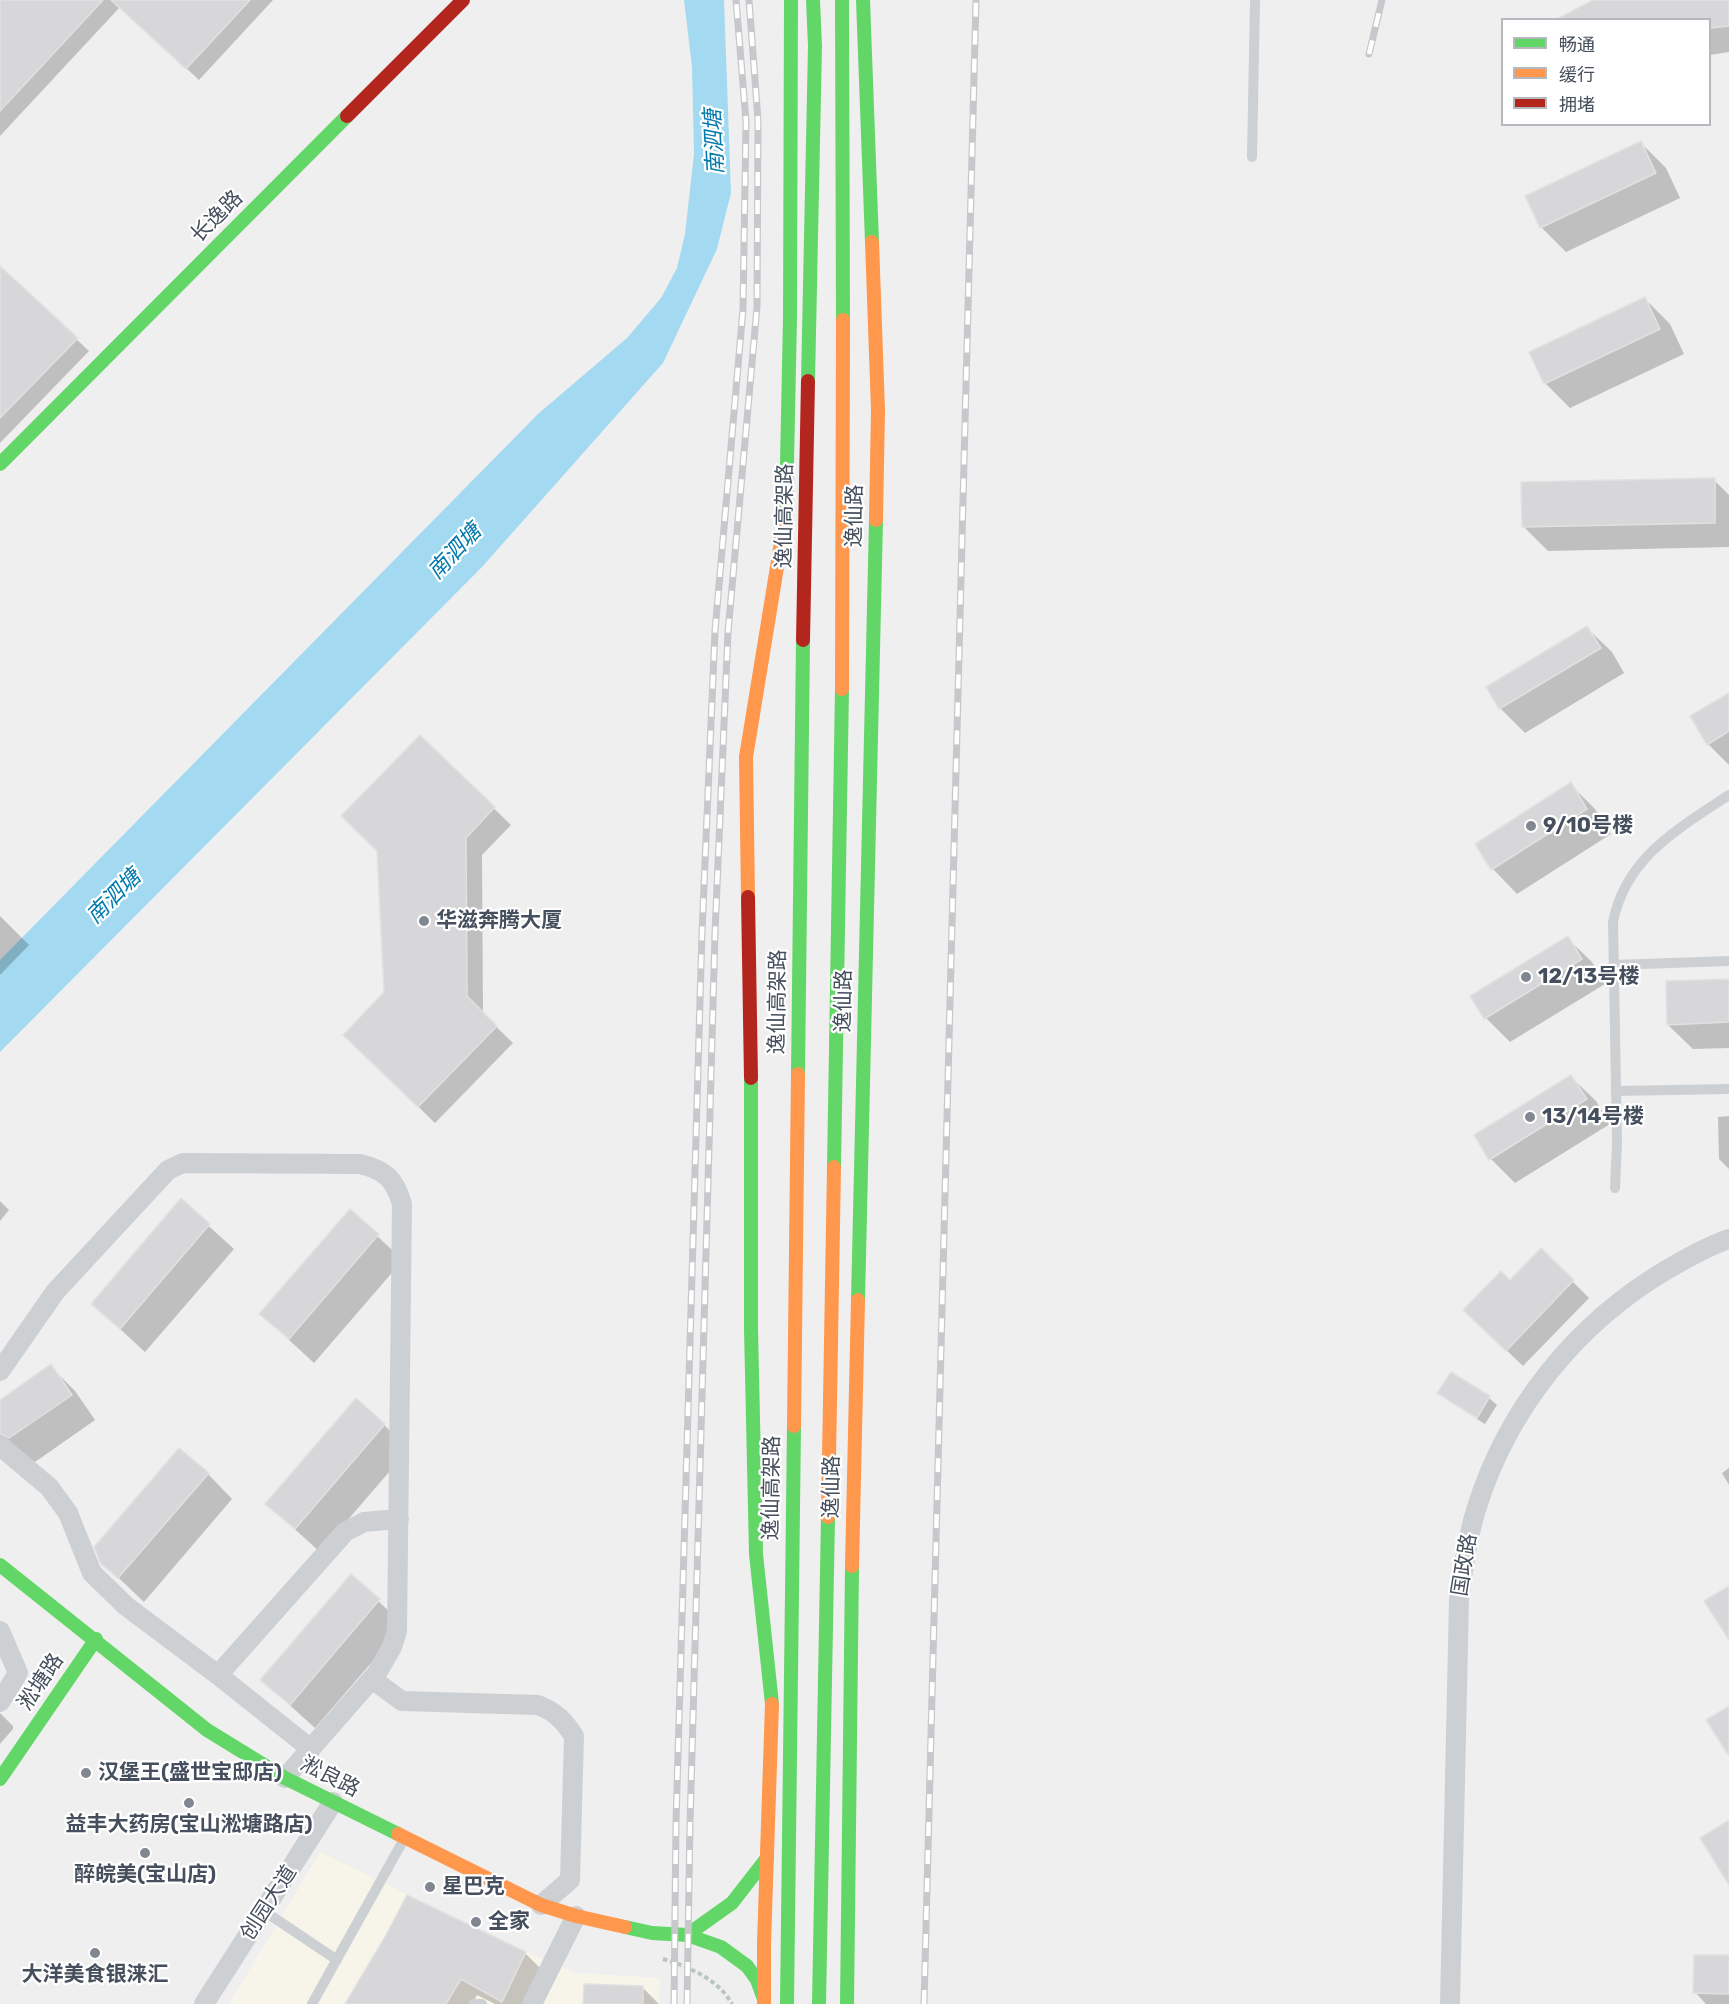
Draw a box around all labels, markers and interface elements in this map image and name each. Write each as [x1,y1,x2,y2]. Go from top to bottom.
legend [1501,18,1711,126]
text: 畅通 [1559,34,1595,56]
text: 缓行 [1559,64,1595,86]
text: 拥堵 [1559,94,1595,116]
water label: 南泗塘 [700,108,730,176]
street label: 长逸路 [186,186,248,248]
street label: 逸仙高架路 [771,463,799,569]
street label: 逸仙路 [842,484,868,548]
water label: 南泗塘 [423,519,487,585]
place label: 9/10号楼 [1543,813,1633,839]
marker: 9/10号楼 [1524,819,1538,833]
water label: 南泗塘 [81,864,147,930]
place label: 华滋奔腾大厦 [436,908,562,934]
marker: 华滋奔腾大厦 [417,914,431,928]
street label: 逸仙高架路 [764,949,792,1055]
place label: 12/13号楼 [1538,964,1639,990]
street label: 逸仙路 [831,969,857,1033]
marker: 12/13号楼 [1519,970,1533,984]
place label: 13/14号楼 [1542,1104,1644,1130]
marker: 13/14号楼 [1523,1110,1537,1124]
street label: 逸仙高架路 [758,1435,786,1541]
street label: 逸仙路 [819,1455,845,1519]
street label: 国政路 [1448,1532,1482,1598]
street label: 淞塘路 [13,1649,69,1715]
street label: 淞良路 [296,1751,364,1803]
place label: 汉堡王(盛世宝邸店) [98,1760,282,1786]
marker: 汉堡王(盛世宝邸店) [79,1766,93,1780]
marker: 益丰大药房(宝山淞塘路店) [182,1796,196,1810]
place label: 益丰大药房(宝山淞塘路店) [65,1812,313,1838]
marker: 醉皖美(宝山店) [138,1846,152,1860]
street label: 创园大道 [236,1861,302,1945]
place label: 醉皖美(宝山店) [74,1862,216,1888]
place label: 星巴克 [442,1874,505,1900]
marker: 星巴克 [423,1880,437,1894]
place label: 全家 [488,1909,530,1935]
marker: 全家 [469,1915,483,1929]
marker: 大洋美食银涞汇 [88,1946,102,1960]
place label: 大洋美食银涞汇 [22,1962,168,1988]

